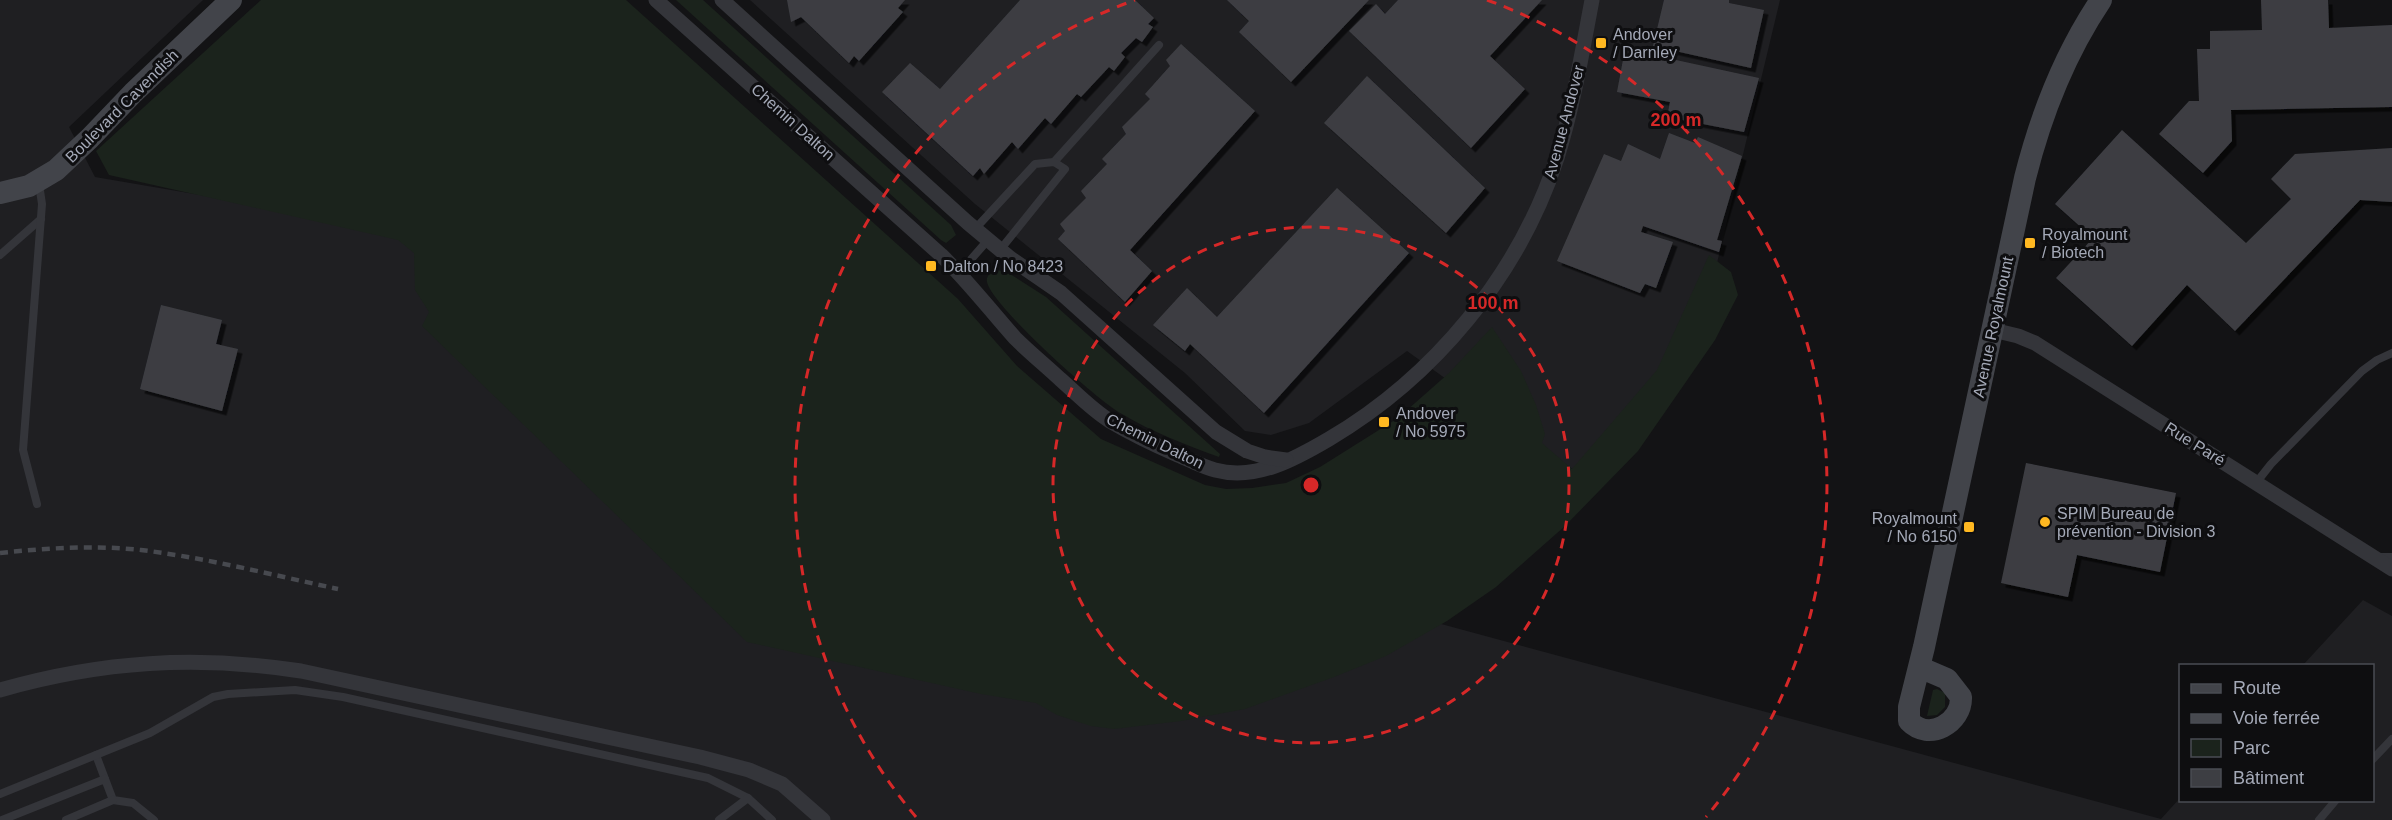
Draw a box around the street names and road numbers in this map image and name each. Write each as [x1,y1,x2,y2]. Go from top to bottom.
street label: Boulevard Cavendish [62,46,182,166]
street label: Avenue Andover [1541,63,1588,181]
street label: Chemin Dalton [748,80,838,164]
street label: Avenue Royalmount [1970,254,2016,399]
street label: Chemin Dalton [1104,410,1206,472]
street label: Rue Paré [2162,419,2228,469]

